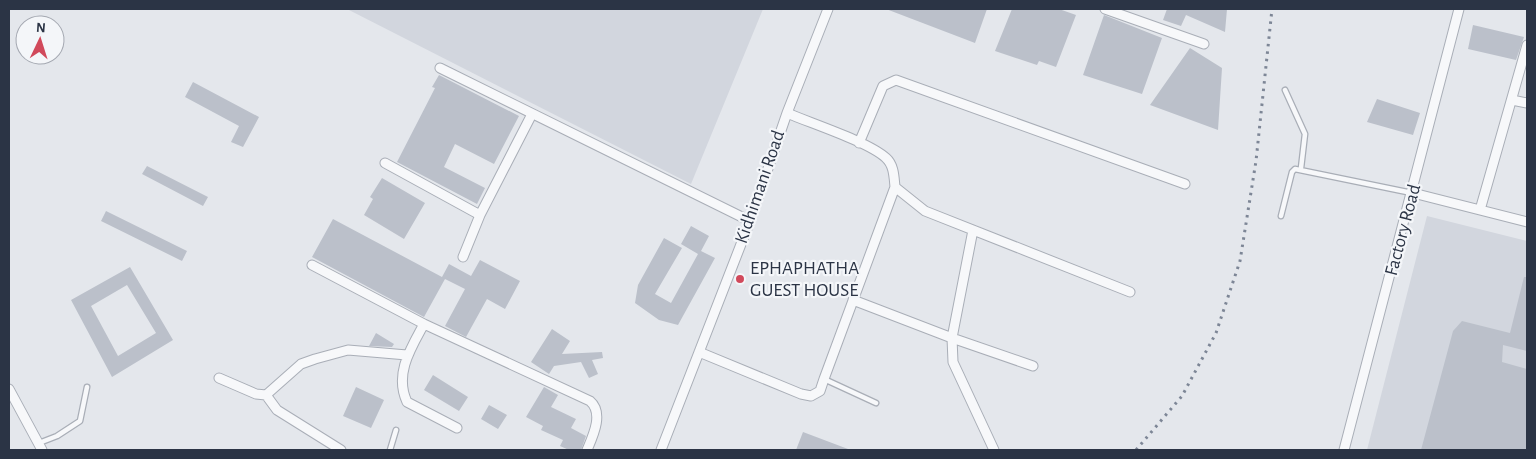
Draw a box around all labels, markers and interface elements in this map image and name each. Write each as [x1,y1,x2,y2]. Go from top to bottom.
north arrow [15,15,65,65]
text: N [35,21,46,35]
street label: Kidhimani Road [732,128,788,246]
street label: Factory Road [1382,182,1424,278]
place label: EPHAPHATHA GUEST HOUSE [750,259,859,300]
marker: EPHAPHATHA GUEST HOUSE [734,273,746,285]

